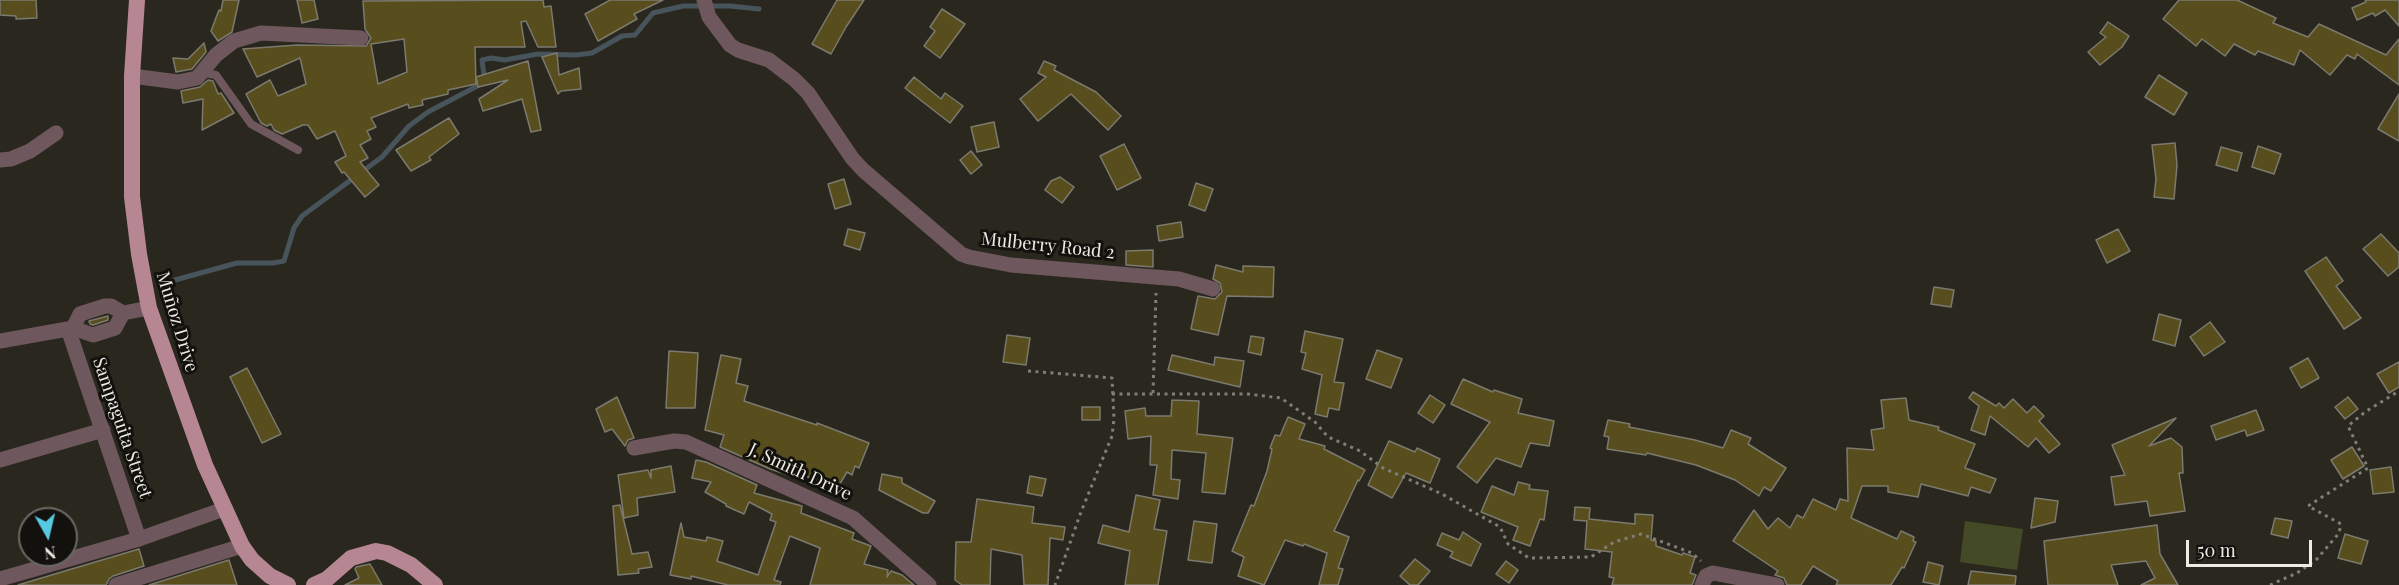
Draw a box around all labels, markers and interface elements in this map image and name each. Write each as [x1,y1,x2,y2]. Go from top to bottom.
street label: Mulberry Road 2 [980,228,1116,264]
street label: Muñoz Drive [152,269,202,375]
street label: Sampaguita Street [88,355,156,501]
street label: J. Smith Drive [745,439,855,505]
north arrow [18,507,78,567]
scale bar [2189,528,2315,566]
text: 50 m [2197,538,2236,562]
text: N [43,542,57,565]

